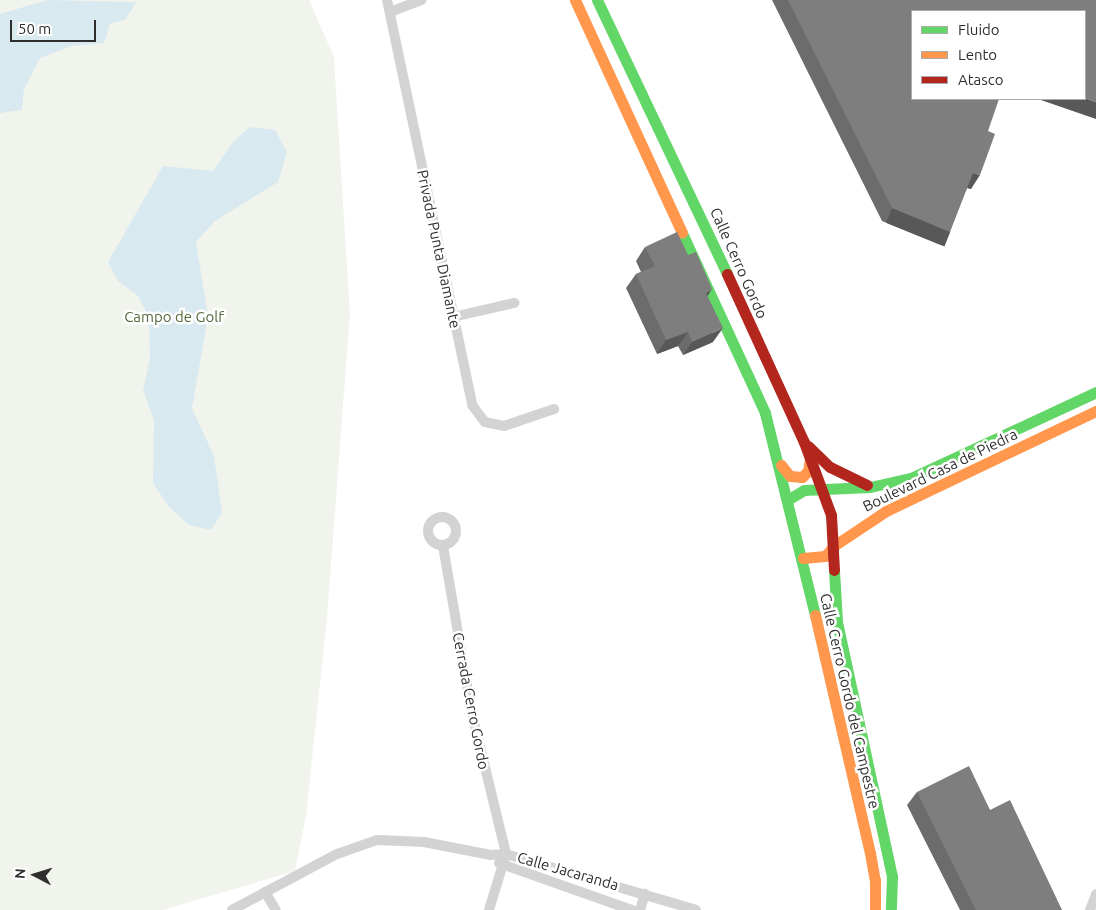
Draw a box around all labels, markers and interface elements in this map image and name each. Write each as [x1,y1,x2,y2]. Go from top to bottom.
scale bar [12,10,99,42]
legend [911,10,1086,100]
text: 50 m [18,20,51,37]
text: Fluido [958,21,1000,38]
text: Lento [958,46,997,63]
text: Atasco [958,71,1004,88]
street label: Privada Punta Diamante [413,168,465,330]
street label: Calle Cerro Gordo [706,205,772,321]
park label: Campo de Golf [124,308,224,326]
street label: Boulevard Casa de Piedra [860,425,1020,515]
street label: Calle Cerro Gordo del Campestre [816,592,884,810]
street label: Cerrada Cerro Gordo [449,631,493,771]
street label: Calle Jacaranda [515,848,621,894]
north arrow [10,850,60,900]
text: N [12,868,28,880]

